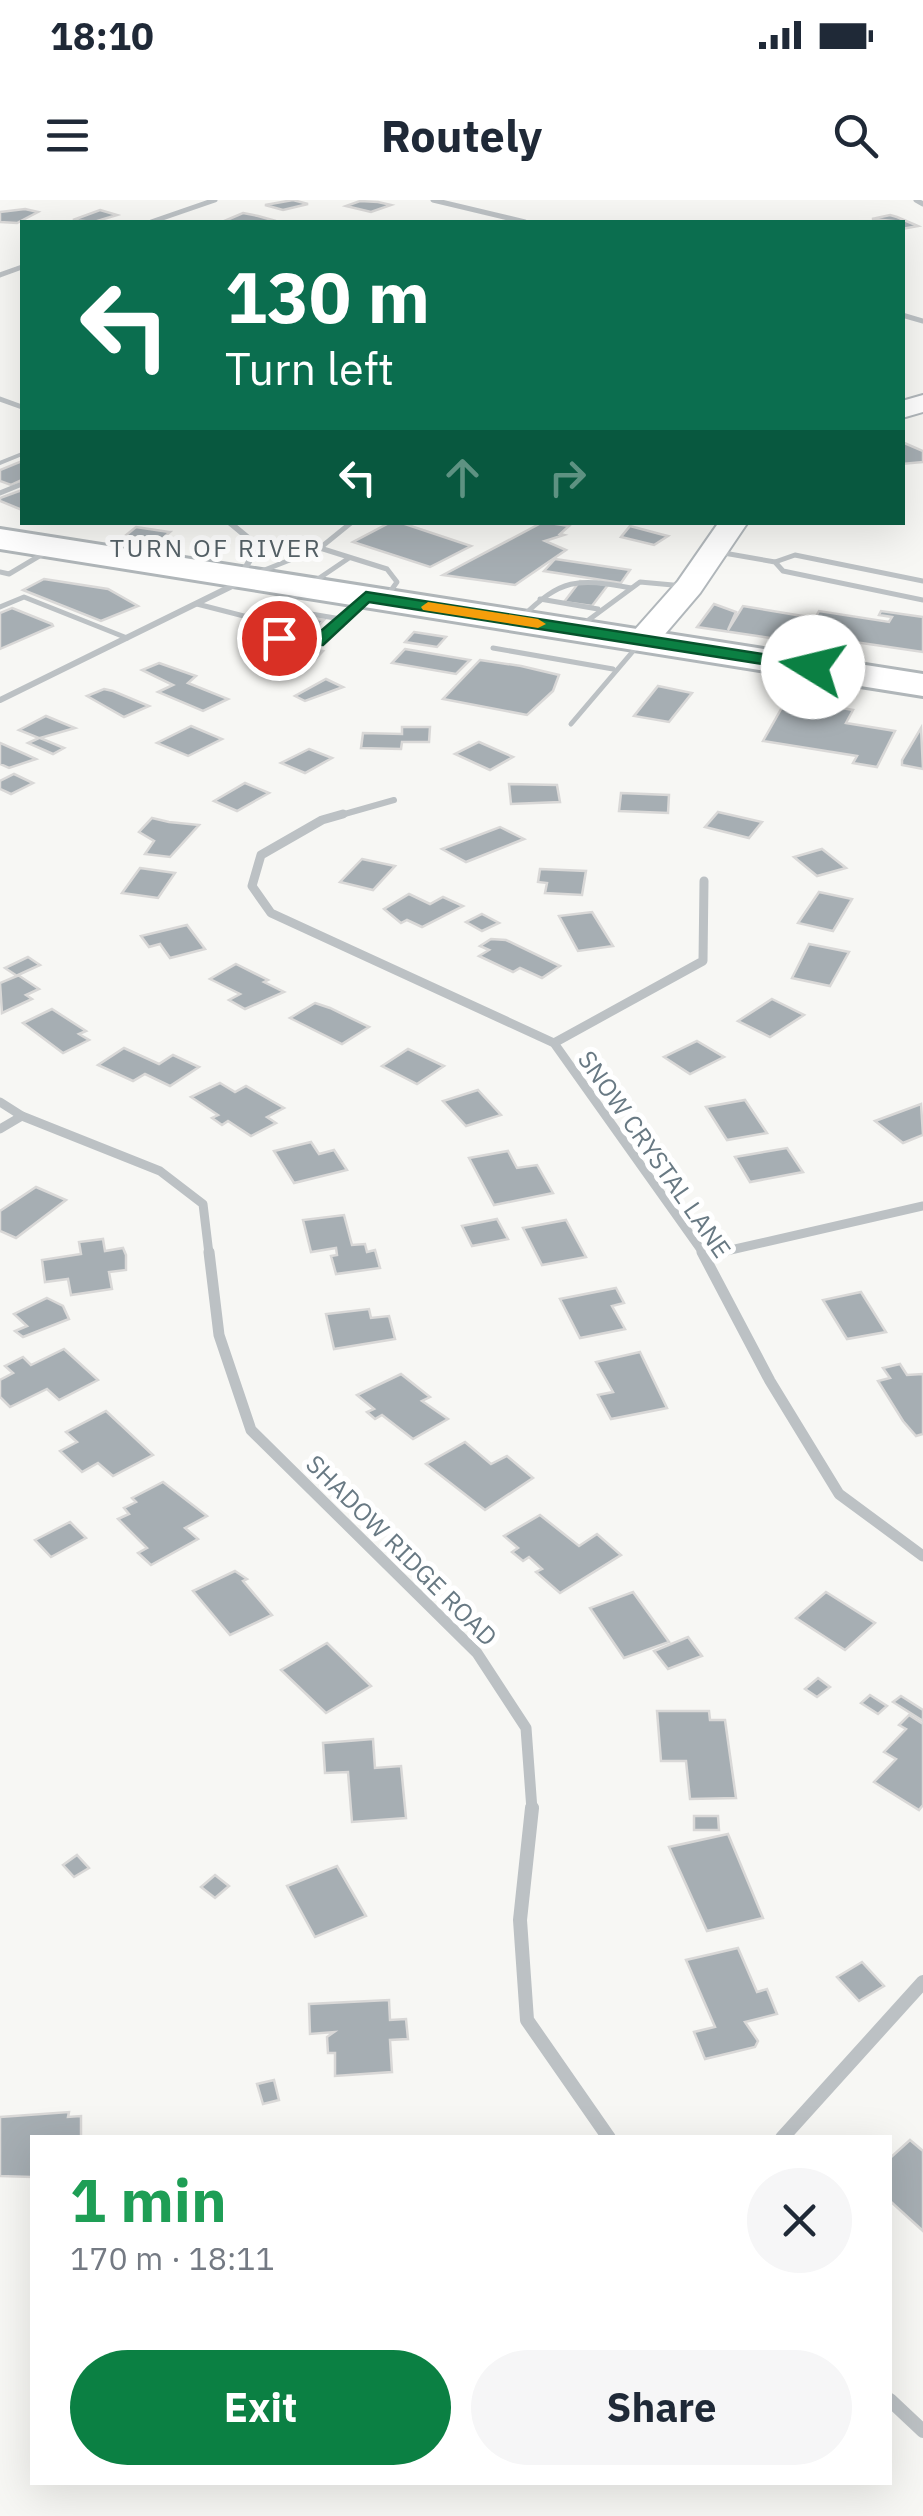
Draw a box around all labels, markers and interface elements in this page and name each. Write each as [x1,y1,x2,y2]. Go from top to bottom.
text: 18:10 [50,11,154,60]
text: Routely [381,106,542,164]
icon: menu [40,108,95,163]
icon: search [828,108,883,163]
text: 130 m [225,251,430,342]
icon: left [60,260,190,390]
text: Turn left [225,339,394,397]
icon: left [330,450,385,505]
icon: ahead [435,450,490,505]
icon: right [540,450,595,505]
district label: TURN OF RIVER [110,531,322,564]
pin [237,596,322,681]
icon: arrive [252,611,307,666]
position arrow [761,615,865,719]
street label: SNOW CRYSTAL LANE [571,1044,739,1264]
street label: SHADOW RIDGE ROAD [299,1447,505,1653]
text: 1 min [70,2160,227,2239]
button: close [747,2168,852,2273]
text: 170 m · 18:11 [70,2237,275,2279]
button: Exit [70,2350,451,2465]
button: Share [471,2350,852,2465]

